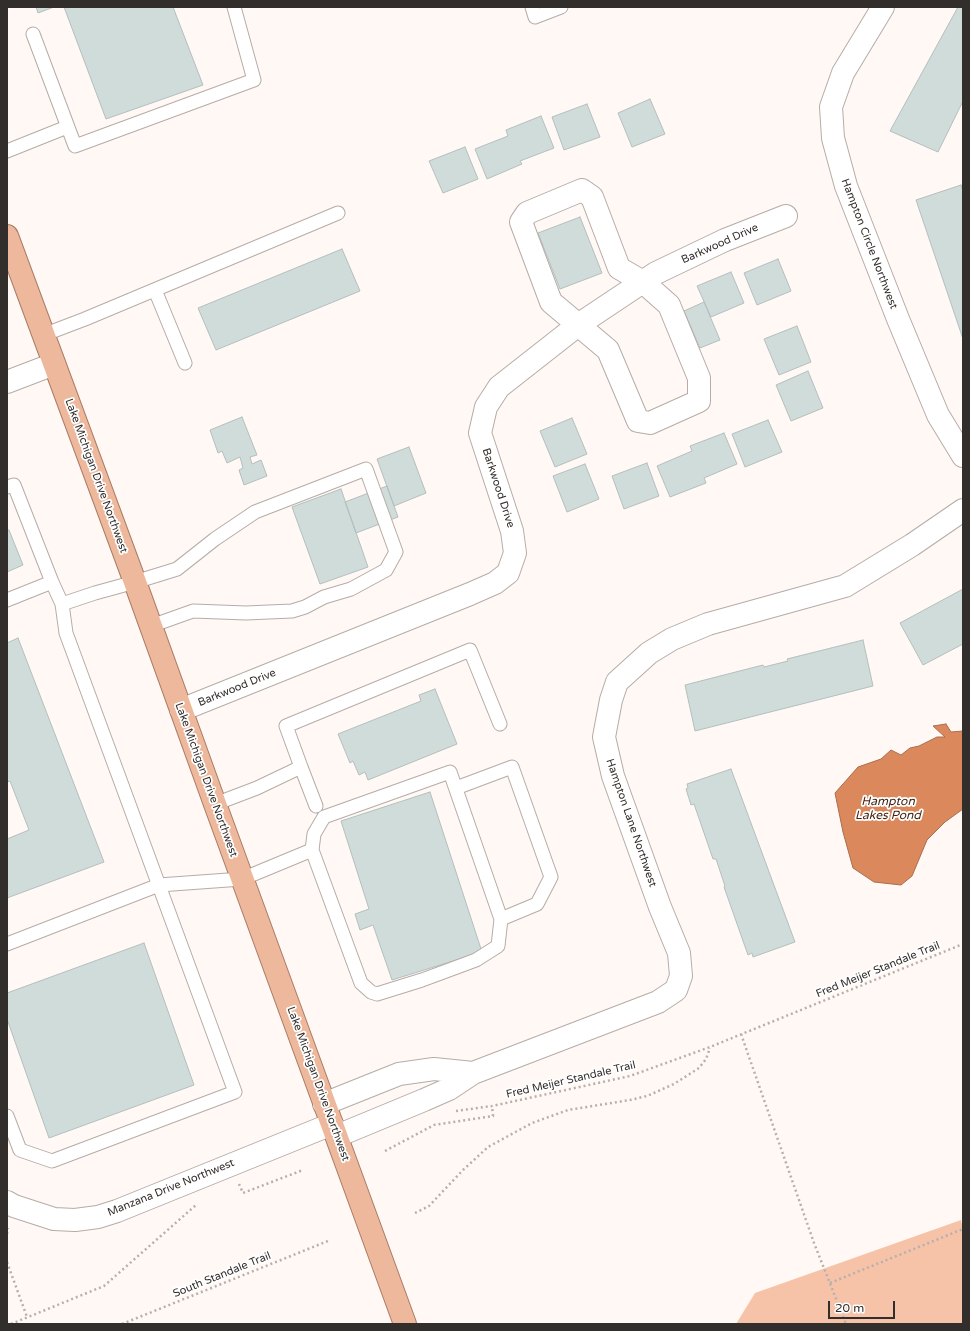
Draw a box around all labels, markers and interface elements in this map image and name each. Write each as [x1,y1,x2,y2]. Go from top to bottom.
street label: Hampton Circle Northwest [838,177,900,311]
street label: Barkwood Drive [679,221,761,267]
street label: Lake Michigan Drive Northwest [62,397,130,555]
street label: Barkwood Drive [479,447,517,529]
street label: Barkwood Drive [196,666,278,710]
street label: Lake Michigan Drive Northwest [172,701,240,859]
street label: Hampton Lane Northwest [603,757,659,889]
water label: Hampton Lakes Pond [855,795,921,823]
street label: Fred Meijer Standale Trail [814,939,942,1001]
street label: Lake Michigan Drive Northwest [284,1005,352,1163]
street label: Fred Meijer Standale Trail [505,1059,637,1101]
street label: Manzana Drive Northwest [106,1156,236,1220]
street label: South Standale Trail [171,1249,273,1301]
scale bar [830,1293,897,1319]
text: 20 m [835,1301,864,1315]

